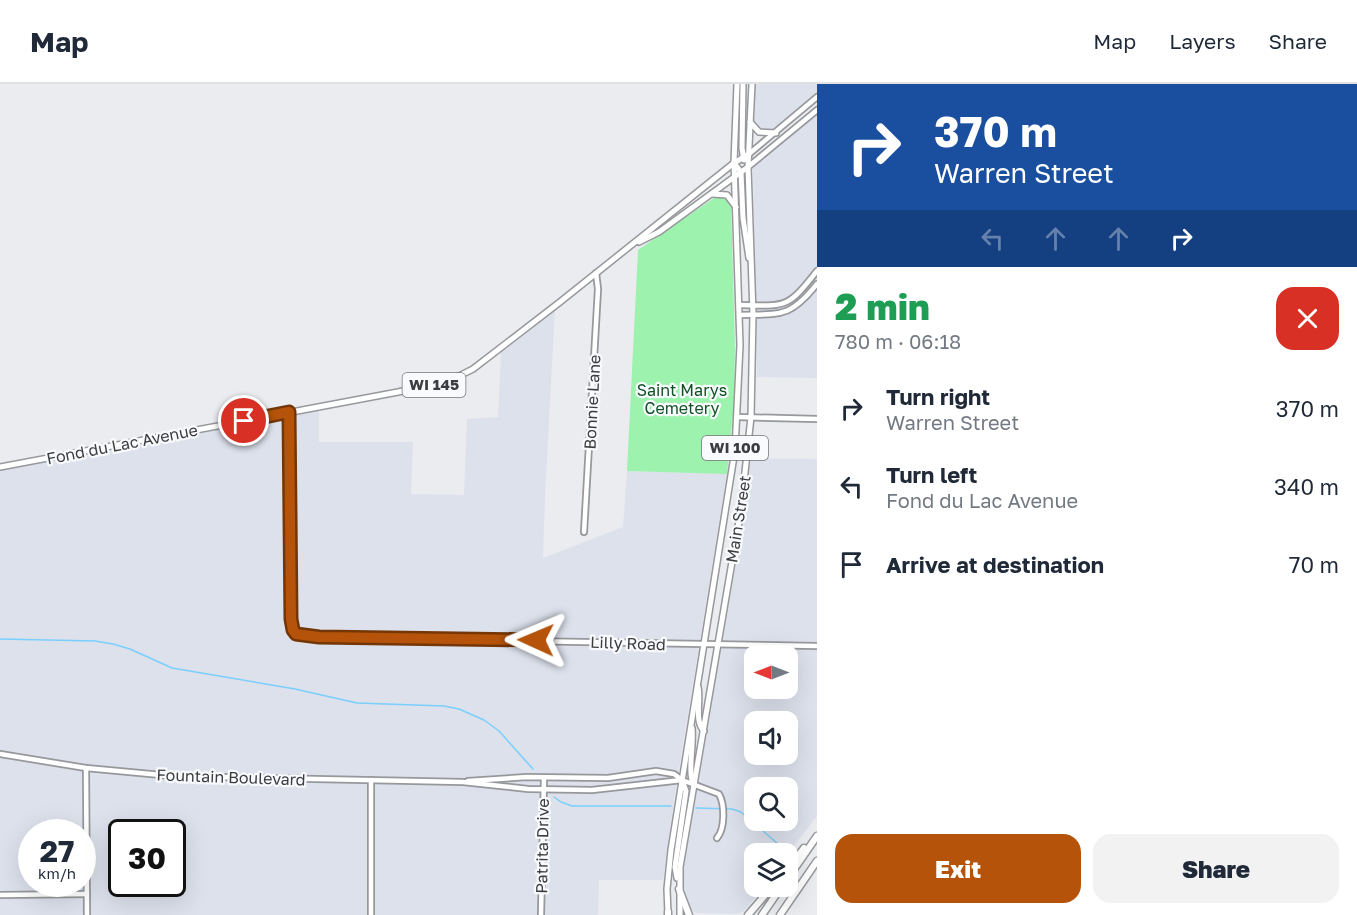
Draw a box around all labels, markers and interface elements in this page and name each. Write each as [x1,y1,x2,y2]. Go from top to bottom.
text: Map [30,25,88,58]
text: Map [1093,28,1136,54]
text: Layers [1169,28,1236,54]
text: Share [1269,28,1327,54]
text: 370 m [934,106,1057,156]
icon: right [835,108,913,186]
text: Warren Street [934,157,1114,189]
icon: left [976,222,1009,255]
icon: ahead [1039,222,1072,255]
icon: ahead [1102,222,1135,255]
icon: right [1165,222,1198,255]
text: 2 min [835,285,930,328]
button: close [1276,287,1339,350]
text: 780 m · 06:18 [835,329,961,353]
street label: Bonnie Lane [580,354,604,450]
road number: WI 145 [402,373,466,397]
park label: Saint Marys Cemetery [637,380,727,418]
text: Turn right [886,383,990,410]
icon: right [835,392,868,425]
pin [218,395,269,446]
text: 370 m [1276,395,1339,422]
icon: arrive [227,404,260,437]
text: Warren Street [886,410,1019,434]
street label: Fond du Lac Avenue [45,420,199,468]
road number: WI 100 [702,436,768,460]
text: Turn left [886,461,977,488]
icon: left [835,470,868,503]
text: 340 m [1274,473,1339,500]
street label: Main Street [721,474,755,564]
text: Fond du Lac Avenue [886,488,1078,512]
icon: arrive [835,548,868,581]
text: Arrive at destination [886,551,1104,578]
text: 70 m [1289,551,1339,578]
position arrow [504,608,568,672]
street label: Lilly Road [590,632,666,654]
north arrow [744,645,798,699]
map controls [744,645,798,897]
button: sound [744,711,798,765]
street label: Fountain Boulevard [156,764,306,790]
button: search [744,777,798,831]
street label: Patrita Drive [531,798,553,894]
speed limit sign: 30 [108,819,186,897]
text: 27 [40,833,74,869]
button: Exit [835,834,1081,903]
button: Share [1093,834,1339,903]
button: layers [744,843,798,897]
text: km/h [38,864,76,882]

